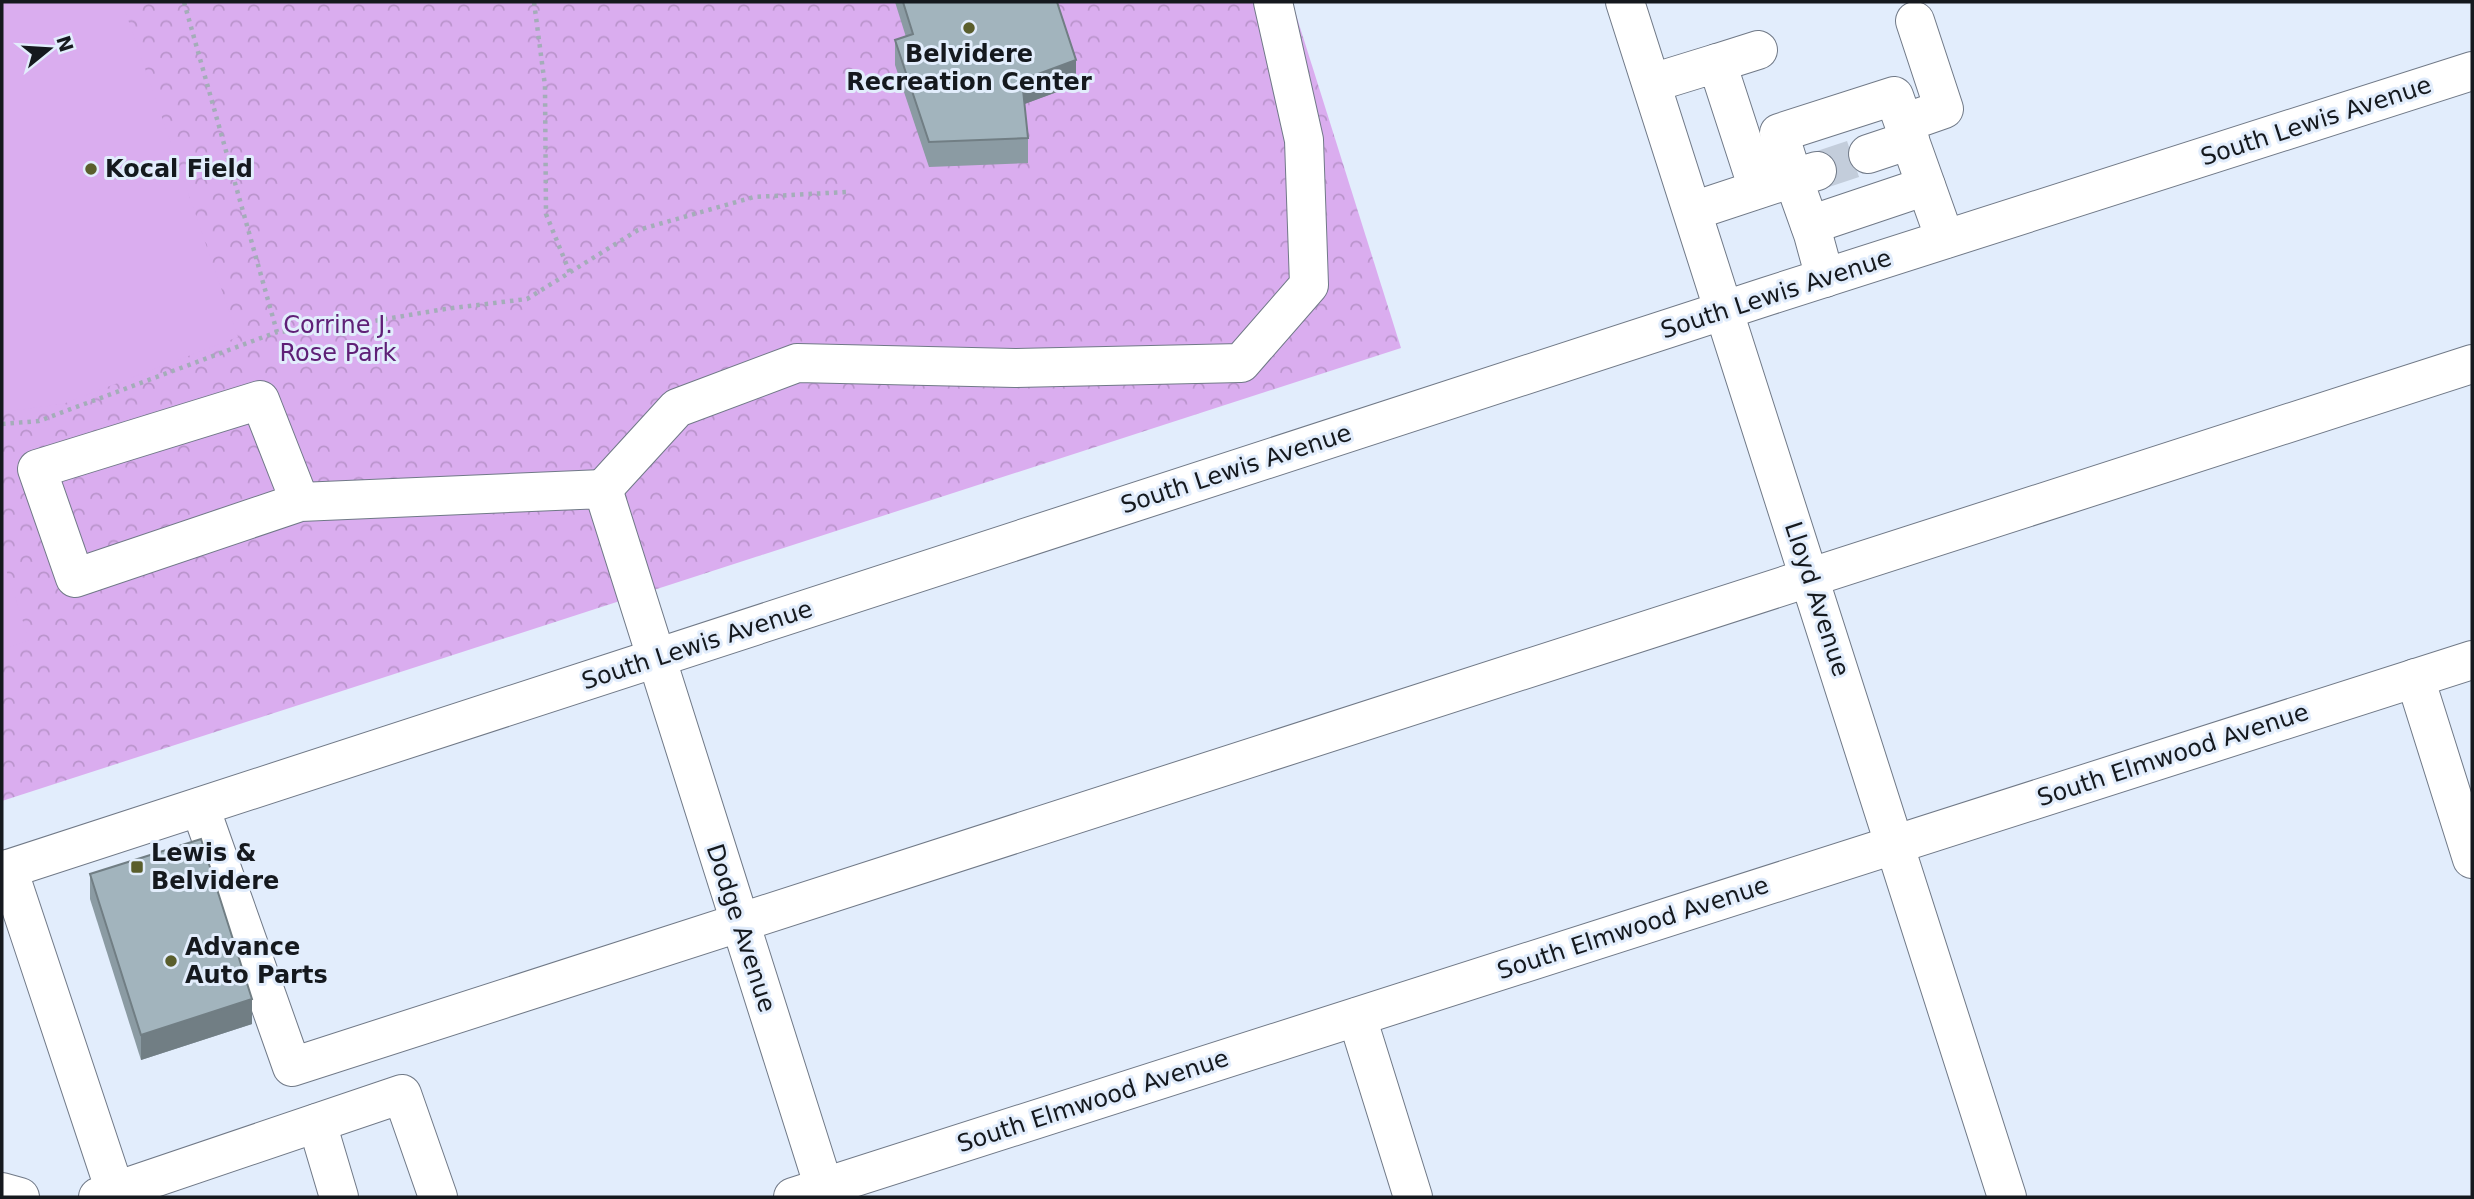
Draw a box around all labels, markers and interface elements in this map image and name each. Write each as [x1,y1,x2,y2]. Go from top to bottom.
north arrow [14,14,84,84]
marker: Belvidere Recreation Center [961,20,977,36]
text: N [52,33,78,55]
place label: Belvidere Recreation Center [846,40,1092,96]
street label: South Lewis Avenue [2197,70,2435,172]
place label: Kocal Field [105,155,253,183]
marker: Kocal Field [83,161,99,177]
street label: South Lewis Avenue [1657,243,1895,345]
park label: Corrine J. Rose Park [279,311,397,367]
street label: South Lewis Avenue [1117,418,1355,520]
street label: Lloyd Avenue [1779,518,1855,680]
street label: South Lewis Avenue [578,594,816,696]
street label: South Elmwood Avenue [2034,698,2312,812]
place label: Lewis & Belvidere [151,839,279,895]
street label: Dodge Avenue [701,840,781,1016]
marker: Lewis & Belvidere [129,859,145,875]
street label: South Elmwood Avenue [1494,871,1772,985]
place label: Advance Auto Parts [185,933,328,989]
marker: Advance Auto Parts [163,953,179,969]
street label: South Elmwood Avenue [954,1044,1232,1158]

